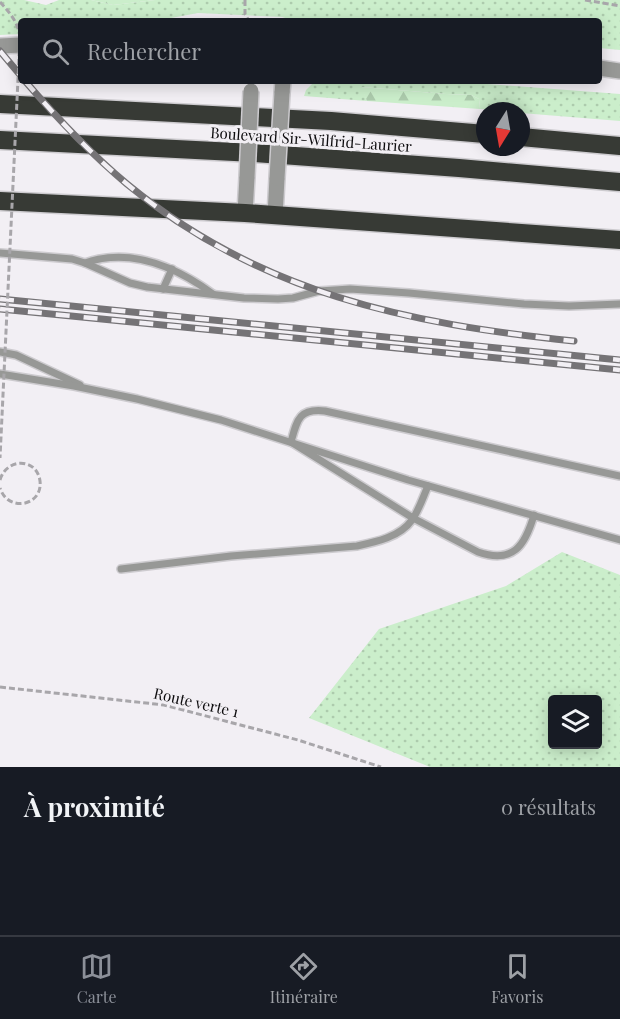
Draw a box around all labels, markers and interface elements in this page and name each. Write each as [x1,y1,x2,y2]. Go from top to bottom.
search box [18,18,602,84]
icon: search [39,35,72,68]
text: Rechercher [87,36,201,66]
north arrow [476,102,530,156]
street label: Boulevard Sir-Wilfrid-Laurier [210,122,413,156]
street label: Route verte 1 [152,683,241,722]
map controls [548,695,602,749]
button: layers [548,695,602,749]
text: À proximité [24,789,165,824]
text: 0 résultats [501,793,596,820]
tab: Carte [77,950,117,1007]
tab: Itinéraire [270,950,338,1007]
tab: Favoris [491,950,543,1007]

